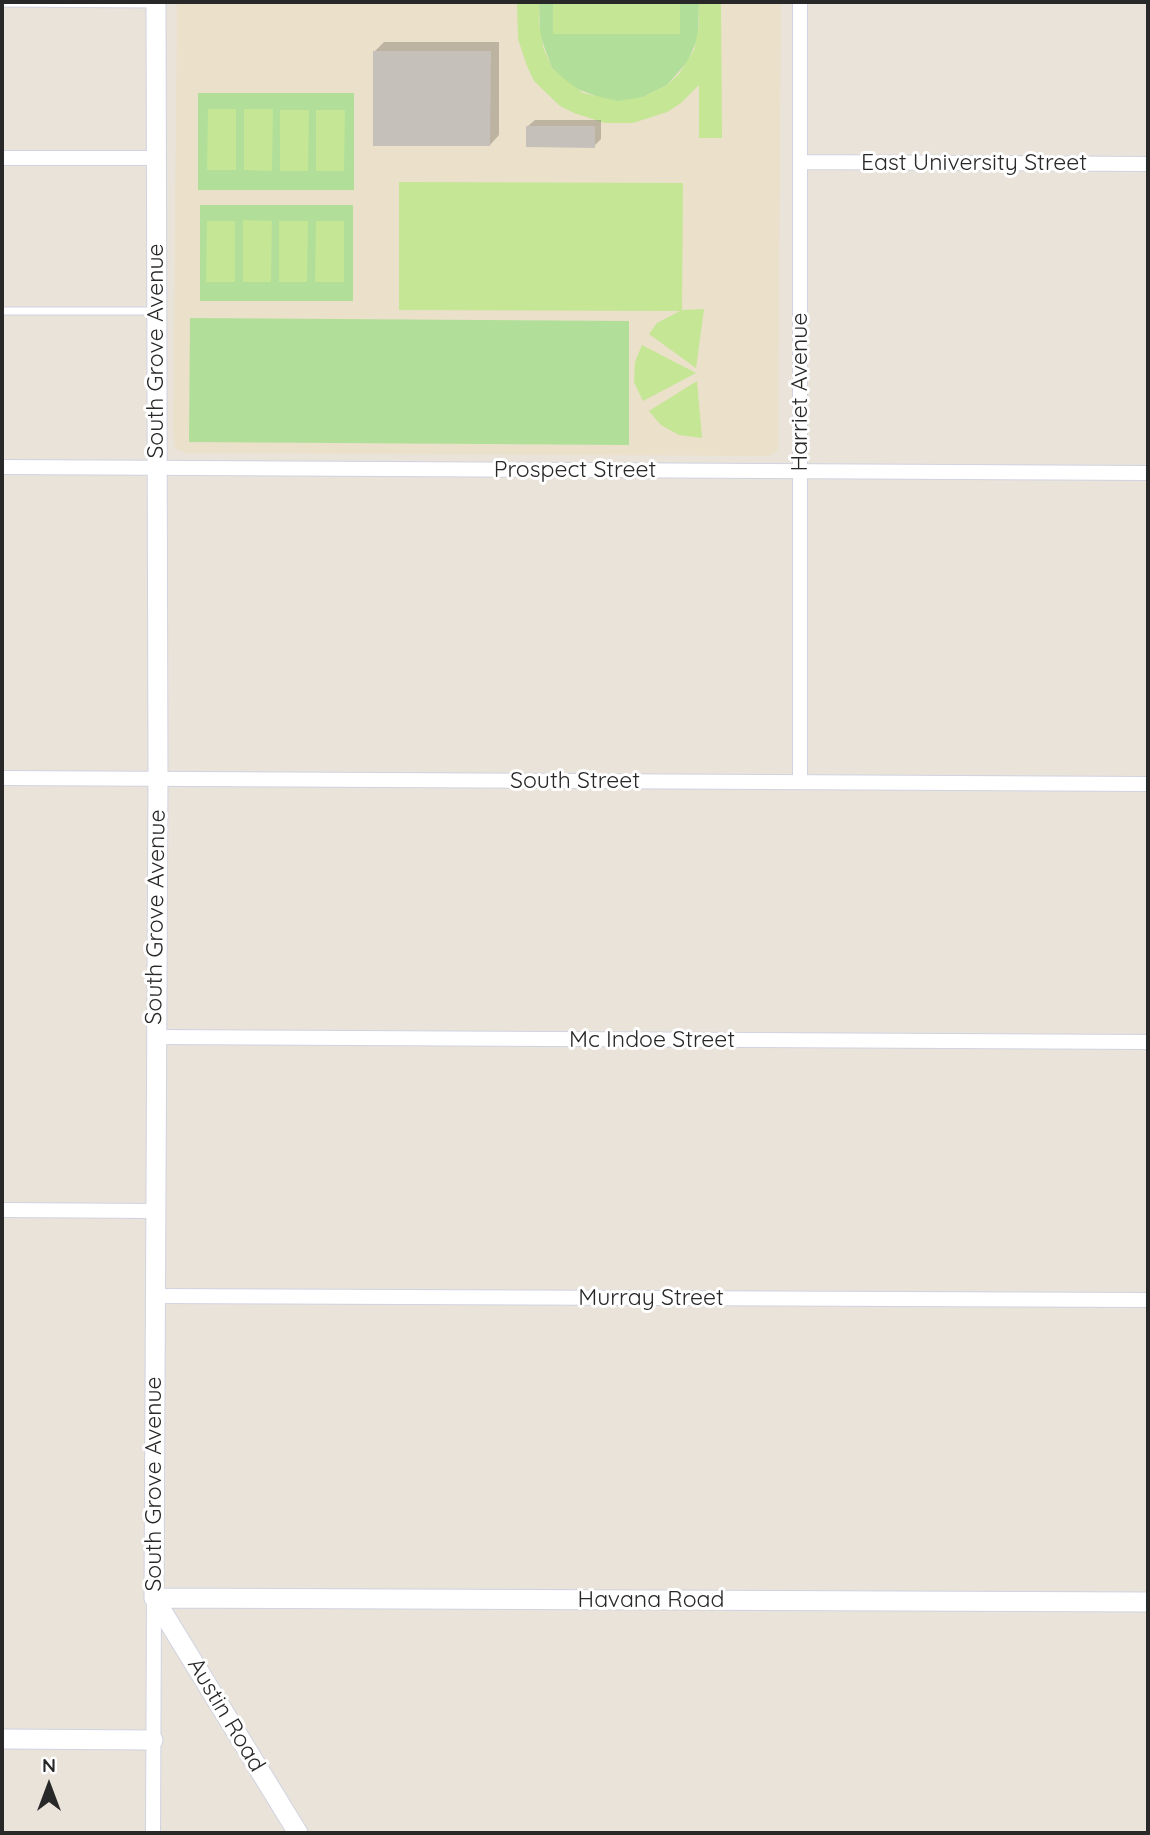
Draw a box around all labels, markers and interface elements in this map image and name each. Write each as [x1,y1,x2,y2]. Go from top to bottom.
street label: East University Street [861,149,1087,177]
street label: South Grove Avenue [142,243,170,459]
street label: Harriet Avenue [786,313,814,471]
street label: Prospect Street [494,456,656,484]
street label: South Street [510,767,640,795]
street label: South Grove Avenue [140,809,172,1025]
street label: Mc Indoe Street [569,1026,735,1054]
street label: Murray Street [578,1284,724,1312]
street label: South Grove Avenue [140,1376,168,1592]
street label: Havana Road [578,1586,724,1614]
street label: Austin Road [181,1653,271,1777]
north arrow [14,1751,84,1821]
text: N [42,1753,56,1777]

